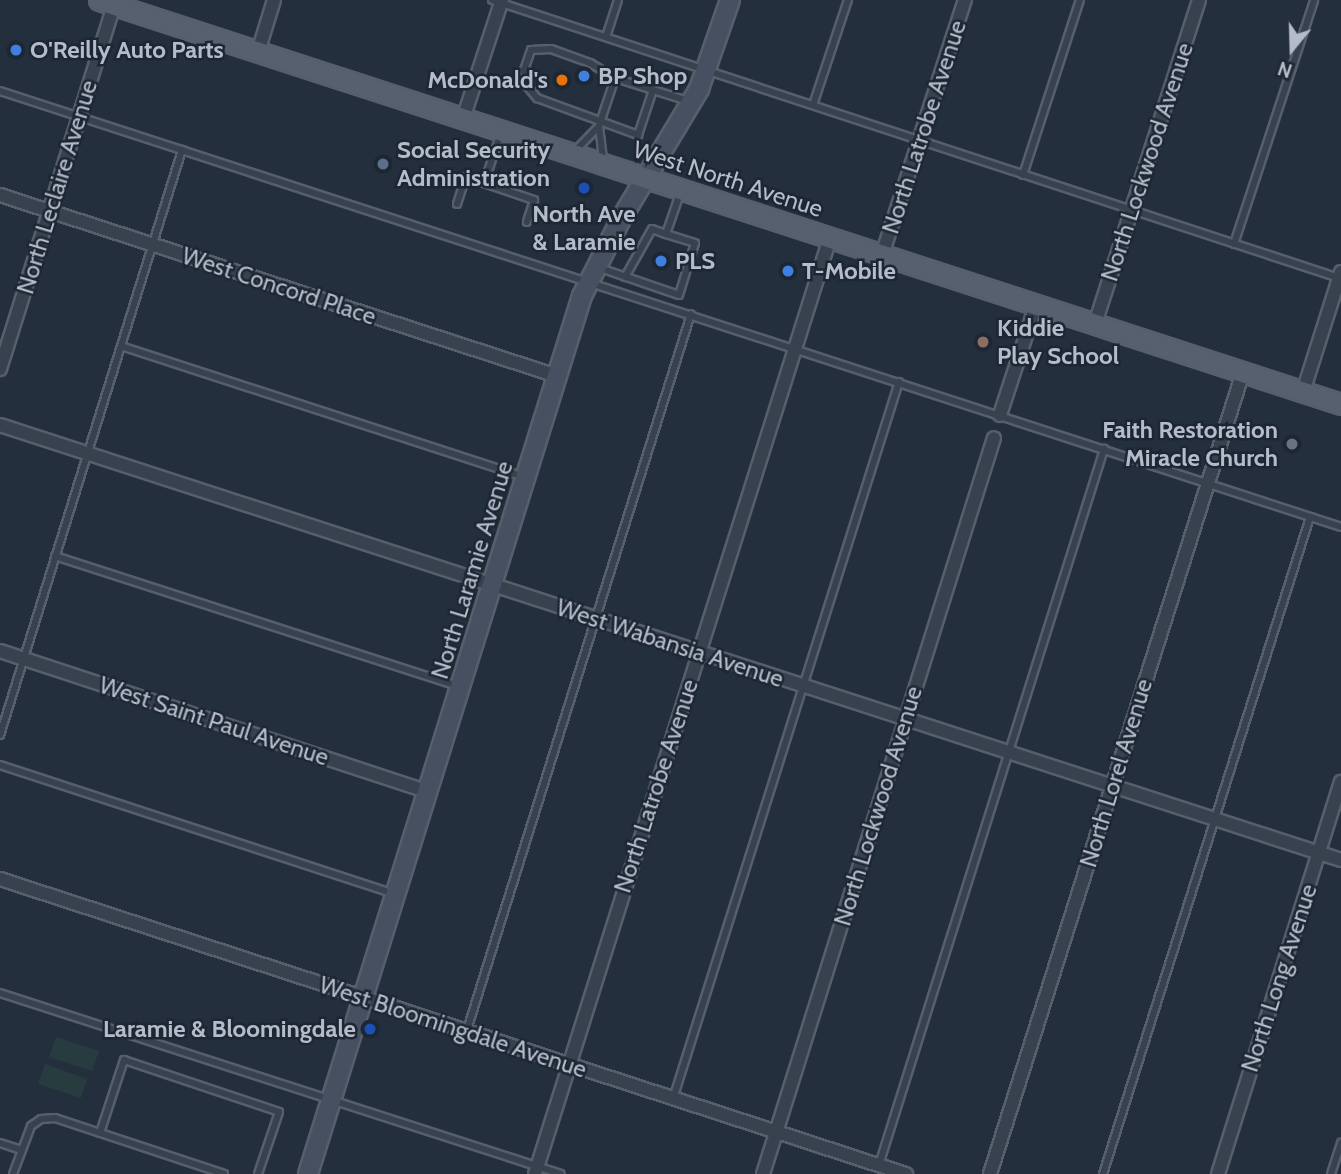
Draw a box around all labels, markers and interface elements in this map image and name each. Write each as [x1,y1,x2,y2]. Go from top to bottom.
north arrow [1257,14,1327,84]
street label: North Latrobe Avenue [876,17,972,237]
place label: O'Reilly Auto Parts [30,36,224,64]
street label: North Lockwood Avenue [1095,39,1199,285]
marker: O'Reilly Auto Parts [8,42,24,58]
text: N [1275,56,1295,82]
place label: BP Shop [598,62,687,90]
place label: McDonald's [427,66,548,94]
marker: BP Shop [576,68,592,84]
marker: McDonald's [554,72,570,88]
street label: North Leclaire Avenue [11,77,103,297]
street label: West North Avenue [630,135,826,223]
place label: Social Security Administration [397,136,550,192]
marker: Social Security Administration [375,156,391,172]
marker: North Ave & Laramie [576,180,592,196]
place label: North Ave & Laramie [532,200,636,256]
street label: West Concord Place [178,241,380,331]
place label: PLS [675,247,715,275]
marker: PLS [653,253,669,269]
place label: T-Mobile [802,257,896,285]
marker: T-Mobile [780,263,796,279]
place label: Kiddie Play School [997,314,1119,370]
marker: Kiddie Play School [975,334,991,350]
place label: Faith Restoration Miracle Church [1102,416,1278,472]
marker: Faith Restoration Miracle Church [1284,436,1300,452]
street label: North Laramie Avenue [425,458,519,682]
street label: West Wabansia Avenue [553,593,787,693]
street label: West Saint Paul Avenue [96,670,332,772]
street label: North Lorel Avenue [1074,675,1158,871]
street label: North Latrobe Avenue [608,676,704,896]
street label: North Lockwood Avenue [828,683,928,929]
street label: North Long Avenue [1235,880,1323,1076]
street label: West Bloomingdale Avenue [316,970,590,1084]
place label: Laramie & Bloomingdale [103,1015,356,1043]
marker: Laramie & Bloomingdale [362,1021,378,1037]

